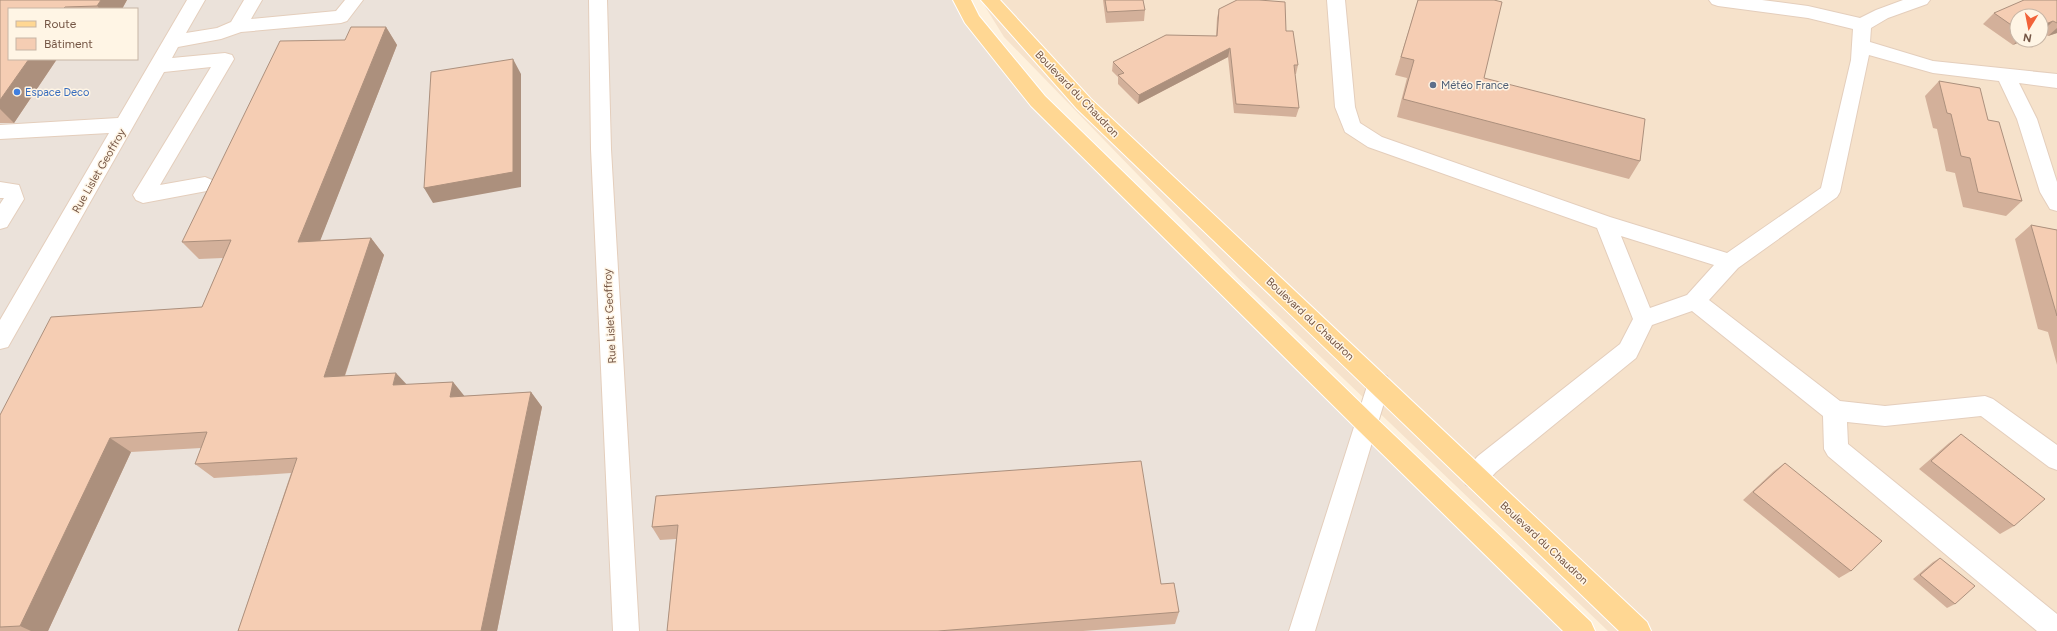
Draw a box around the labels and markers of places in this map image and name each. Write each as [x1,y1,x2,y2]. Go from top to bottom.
place label: Météo France [1441,79,1509,92]
marker: Météo France [1428,80,1438,90]
place label: Espace Deco [25,86,89,99]
marker: Espace Deco [12,87,22,97]

